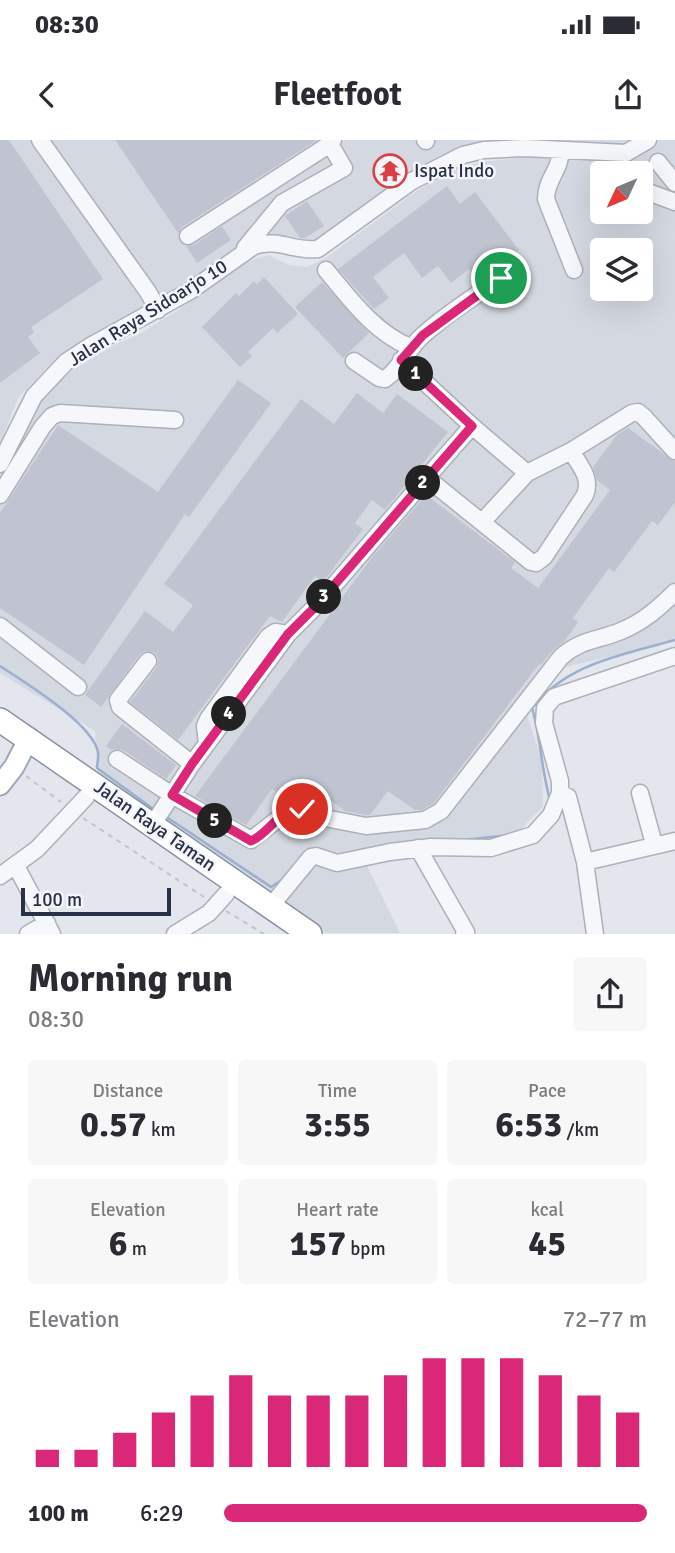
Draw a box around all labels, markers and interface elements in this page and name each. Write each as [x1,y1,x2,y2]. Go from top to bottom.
text: 08:30 [35,9,99,41]
text: Fleetfoot [273,75,402,114]
icon: back [28,76,66,114]
icon: share [609,76,647,114]
temple icon: Ispat Indo [371,152,409,190]
place label: Ispat Indo [414,159,494,183]
north arrow [590,161,653,224]
map controls [590,161,653,301]
button: layers [590,238,653,301]
pin [471,248,531,308]
street label: Jalan Raya Sidoarjo 10 [64,254,232,372]
icon: arrive [482,259,520,297]
pin: 1 [398,356,434,392]
text: 1 [410,361,421,385]
pin: 2 [406,466,440,500]
text: 2 [417,470,428,494]
pin: 3 [306,580,342,615]
text: 3 [318,584,329,608]
pin: 4 [212,696,246,732]
text: 4 [223,701,234,725]
street label: Jalan Raya Taman [89,775,221,877]
pin [272,779,332,839]
icon: check [283,790,321,828]
pin: 5 [198,804,232,838]
text: 5 [209,808,220,832]
scale bar [21,884,172,916]
text: 100 m [32,888,82,912]
text: Morning run [28,955,233,1002]
button: share [573,957,647,1031]
text: 08:30 [28,1005,84,1034]
text: Distance [92,1079,163,1103]
text: Time [318,1079,357,1103]
text: Pace [528,1079,566,1103]
text: 0.57 [80,1103,147,1146]
text: 3:55 [304,1103,371,1146]
text: 6:53 [495,1103,562,1146]
text: km [147,1118,176,1142]
text: /km [562,1118,599,1142]
text: Elevation [90,1198,166,1222]
text: Heart rate [296,1198,379,1222]
text: kcal [531,1198,564,1222]
text: 6 [109,1222,128,1265]
text: 157 [289,1222,346,1265]
text: 45 [528,1222,566,1265]
text: m [128,1237,147,1261]
text: bpm [346,1237,386,1261]
text: Elevation [28,1305,120,1334]
text: 72–77 m [563,1305,647,1334]
text: 100 m [28,1499,89,1528]
text: 6:29 [140,1499,183,1528]

